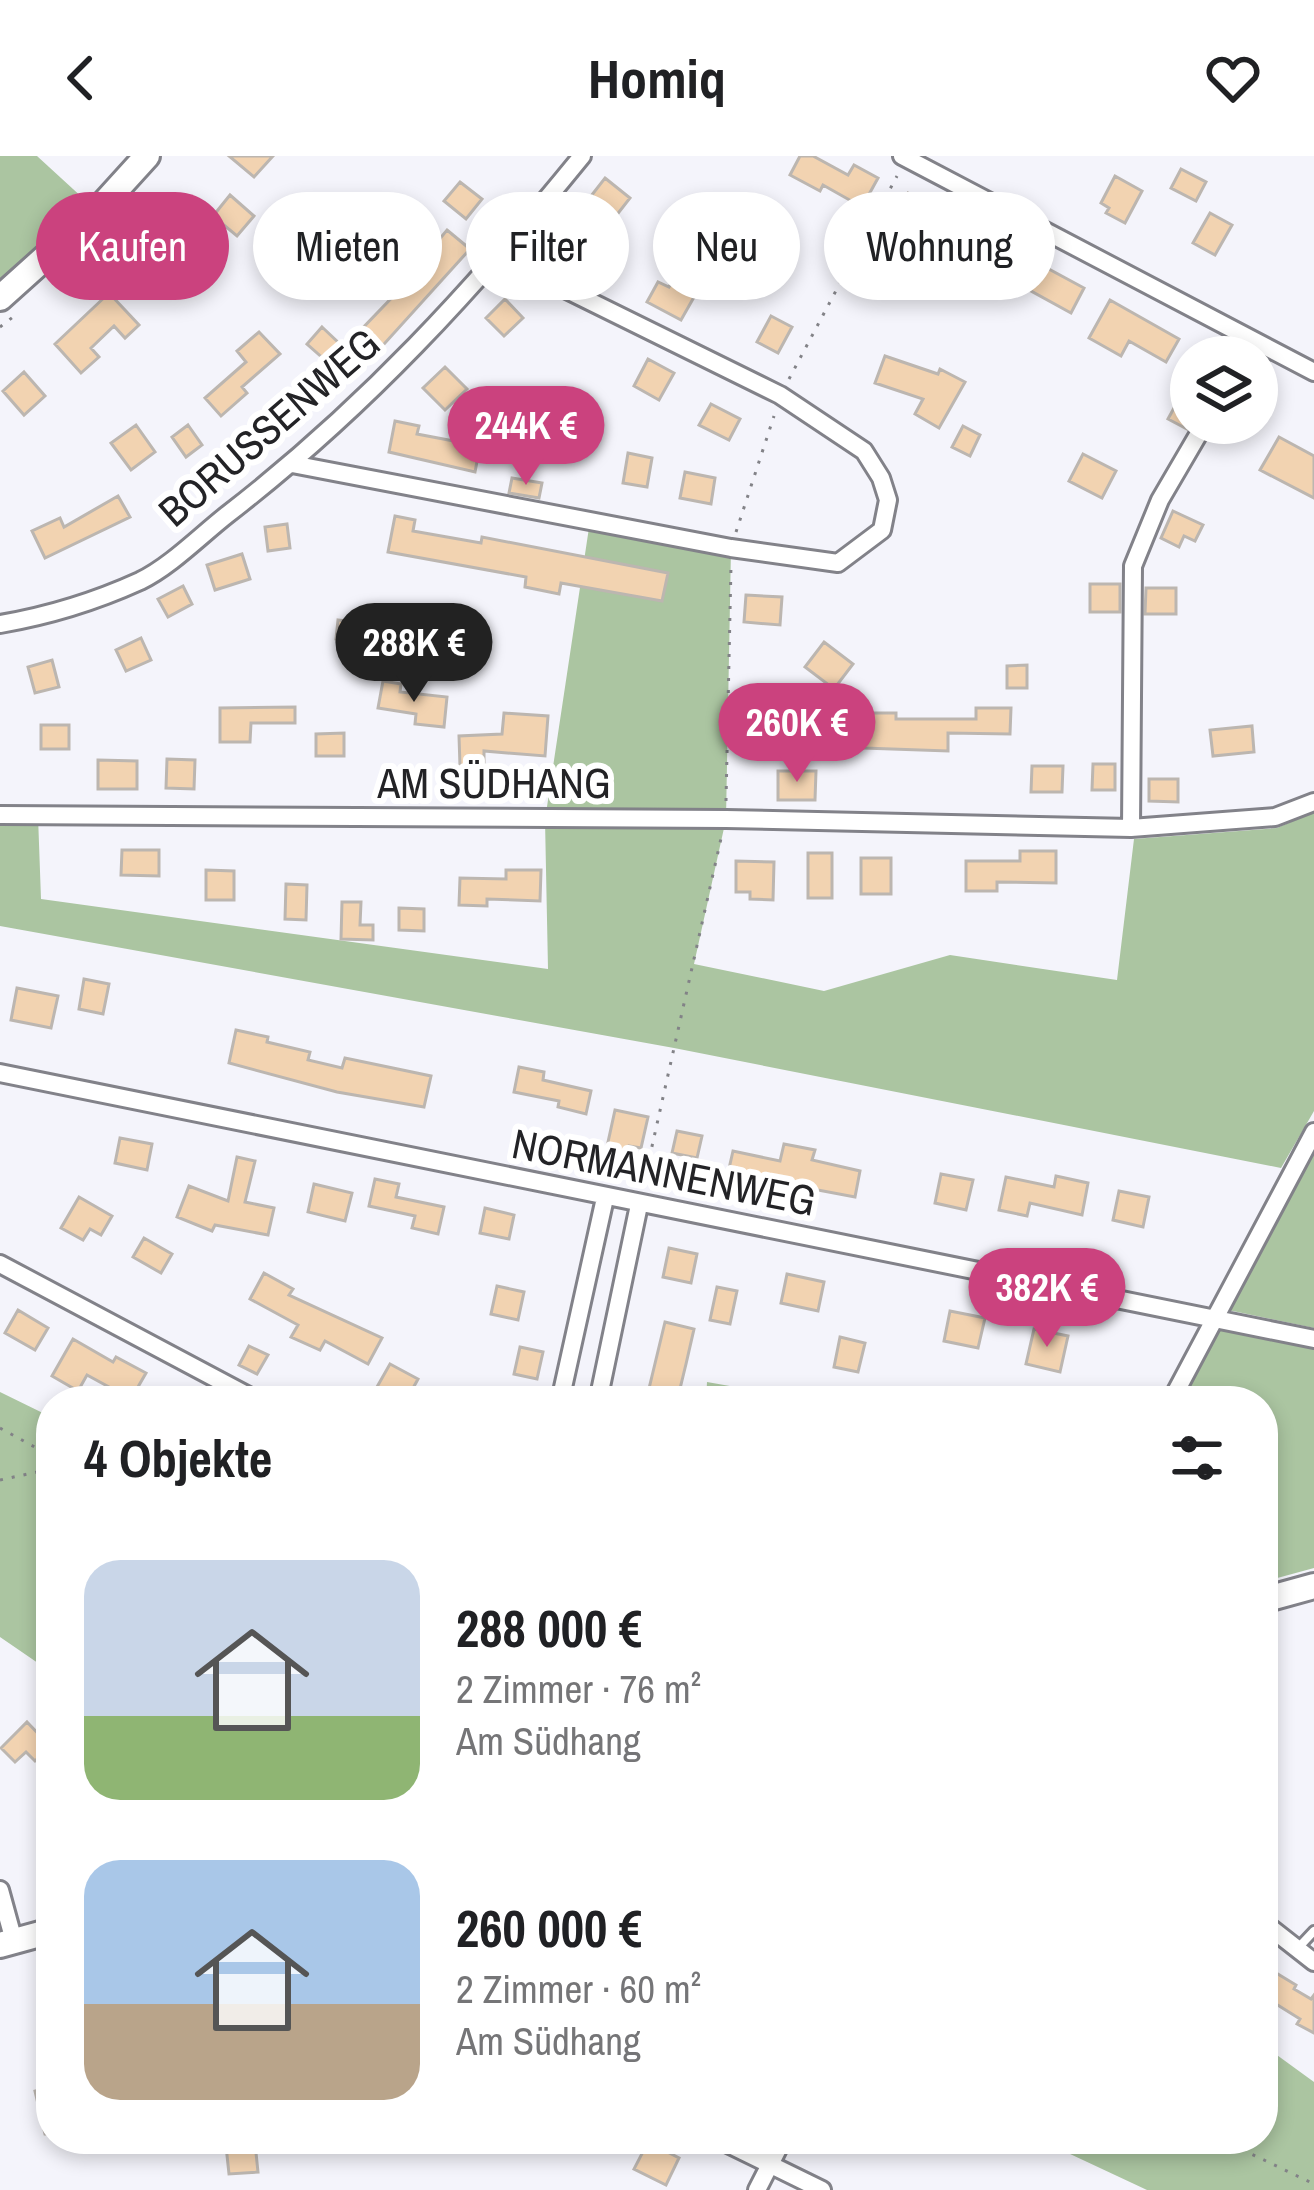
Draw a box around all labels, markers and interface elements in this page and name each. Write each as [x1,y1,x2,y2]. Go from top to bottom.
text: Homiq [588,42,726,115]
icon: back [48,45,114,111]
icon: heart [1200,45,1266,111]
chip: Kaufen [36,192,229,300]
chip: Mieten [253,192,442,300]
chip: Filter [466,192,629,300]
chip: Neu [653,192,800,300]
chip: Wohnung [824,192,1055,300]
street label: BORUSSENWEG [147,315,391,539]
map controls [1170,336,1278,444]
button: layers [1170,336,1278,444]
pin: 244K € [428,386,624,488]
text: 244K € [474,399,578,451]
pin: 288K € [316,603,512,705]
text: 288K € [362,616,466,668]
pin: 260K € [699,683,895,785]
text: 260K € [745,696,849,748]
street label: AM SÜDHANG [376,755,611,811]
street label: NORMANNENWEG [507,1115,821,1229]
pin: 382K € [949,1248,1145,1350]
text: 382K € [995,1261,1099,1313]
text: 4 Objekte [84,1424,272,1493]
icon: filters [1164,1425,1230,1491]
text: 288 000 € [456,1594,642,1663]
icon: home [180,1608,324,1752]
text: 2 Zimmer · 76 m² [456,1663,701,1715]
text: Am Südhang [456,1715,641,1767]
text: 260 000 € [456,1894,642,1963]
icon: home [180,1908,324,2052]
text: 2 Zimmer · 60 m² [456,1963,701,2015]
text: Am Südhang [456,2015,641,2067]

